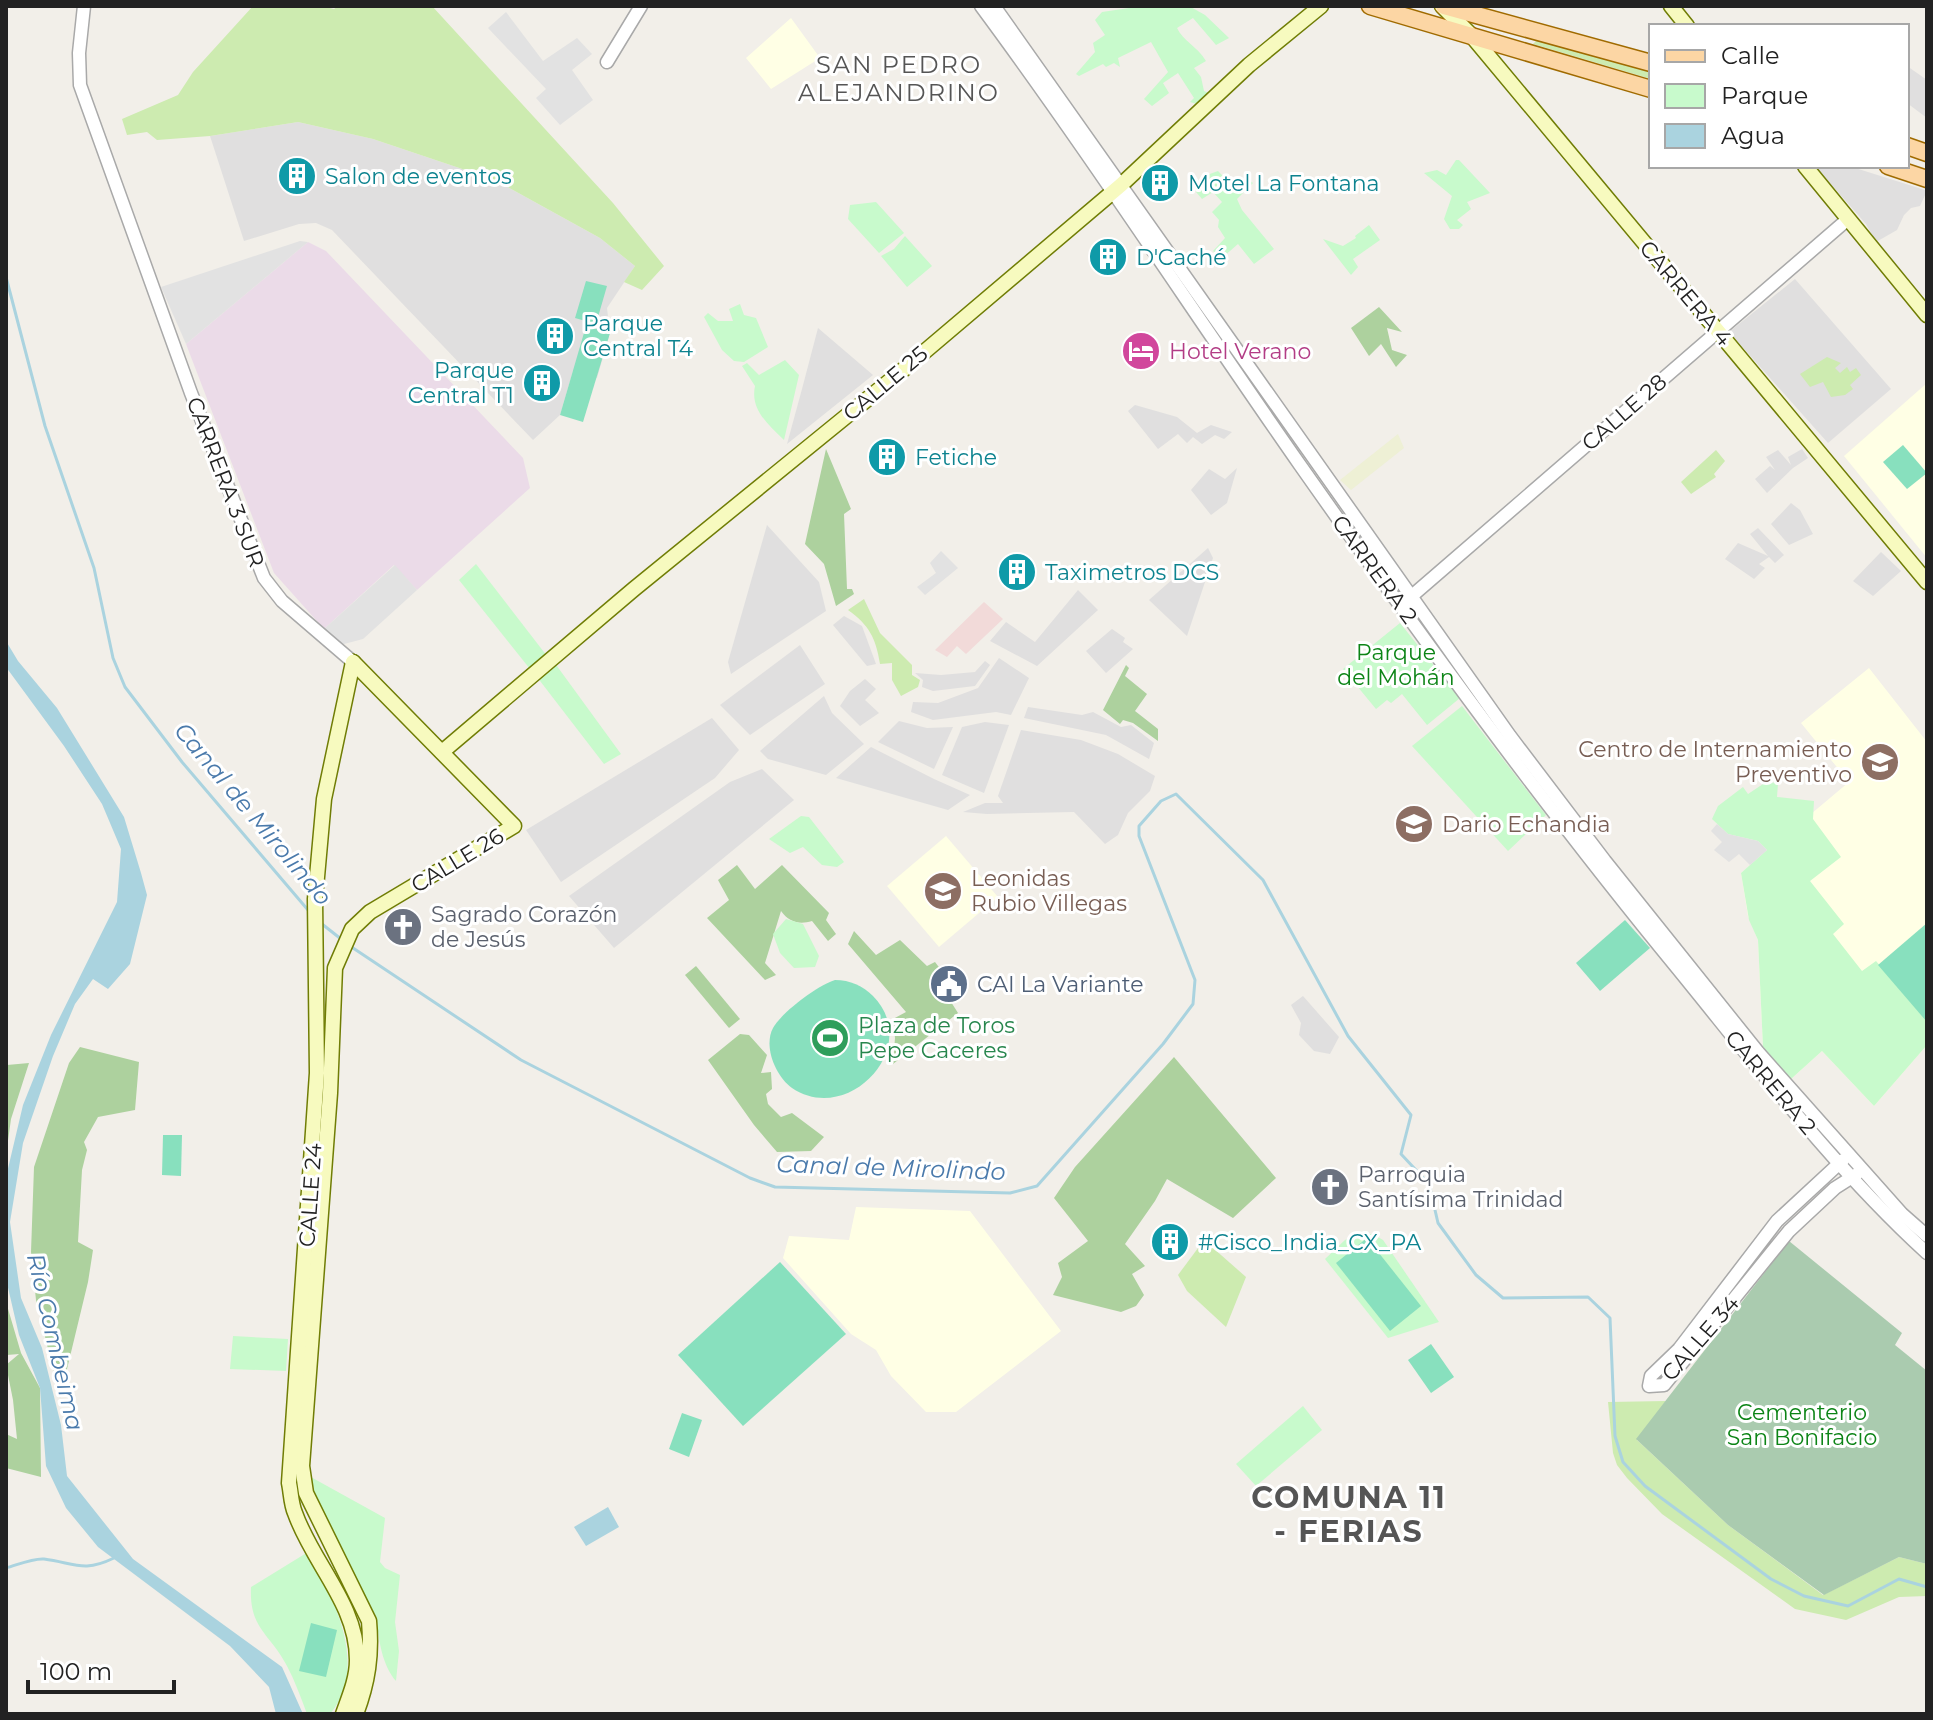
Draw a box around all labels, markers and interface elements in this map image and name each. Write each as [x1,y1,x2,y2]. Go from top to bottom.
legend [1649,24,1909,168]
text: Calle [1721,41,1779,70]
district label: SAN PEDRO ALEJANDRINO [798,50,1000,107]
text: Parque [1721,81,1808,110]
text: Agua [1721,121,1785,150]
building icon: Salon de eventos [276,155,318,197]
building icon: Motel La Fontana [1139,162,1181,204]
place label: Salon de eventos [325,163,512,190]
place label: Motel La Fontana [1188,170,1380,197]
street label: CARRERA 4 [1634,235,1738,352]
building icon: D'Caché [1087,236,1129,278]
place label: D'Caché [1136,244,1227,271]
place label: Parque Central T4 [583,310,693,362]
building icon: Parque Central T4 [534,315,576,357]
hotel icon: Hotel Verano [1120,330,1162,372]
place label: Hotel Verano [1169,338,1311,365]
street label: CALLE 25 [837,340,933,427]
place label: Parque Central T1 [408,357,514,409]
building icon: Parque Central T1 [521,362,563,404]
street label: CALLE 28 [1576,368,1672,457]
street label: CARRERA 3 SUR [181,393,270,571]
building icon: Fetiche [866,436,908,478]
place label: Fetiche [915,444,997,471]
street label: CARRERA 2 [1326,510,1423,629]
building icon: Taximetros DCS [996,551,1038,593]
place label: Taximetros DCS [1045,559,1219,586]
park label: Parque del Mohán [1337,639,1455,691]
water label: Canal de Mirolindo [169,716,338,911]
place label: Centro de Internamiento Preventivo [1578,736,1852,788]
school or university icon: Centro de Internamiento Preventivo [1859,741,1901,783]
school or university icon: Dario Echandia [1393,803,1435,845]
place label: Dario Echandia [1442,811,1611,838]
street label: CALLE 26 [406,822,508,899]
place label: Leonidas Rubio Villegas [971,865,1127,917]
school or university icon: Leonidas Rubio Villegas [922,870,964,912]
place label: Sagrado Corazón de Jesús [431,901,617,953]
church icon: Sagrado Corazón de Jesús [382,906,424,948]
public building icon: CAI La Variante [928,963,970,1005]
place label: CAI La Variante [977,971,1143,998]
place label: Plaza de Toros Pepe Caceres [858,1012,1015,1064]
sports icon: Plaza de Toros Pepe Caceres [809,1017,851,1059]
street label: CARRERA 2 [1719,1025,1822,1140]
street label: CALLE 24 [293,1142,328,1248]
water label: Canal de Mirolindo [776,1149,1006,1186]
place label: Parroquia Santísima Trinidad [1358,1161,1563,1213]
church icon: Parroquia Santísima Trinidad [1309,1166,1351,1208]
building icon: #Cisco_India_CX_PA [1149,1221,1191,1263]
place label: #Cisco_India_CX_PA [1198,1229,1421,1256]
water label: Río Combeima [21,1250,90,1433]
street label: CALLE 34 [1656,1290,1745,1387]
park label: Cementerio San Bonifacio [1727,1399,1877,1451]
district label: COMUNA 11 - FERIAS [1251,1479,1447,1550]
scale bar [28,1644,174,1694]
text: 100 m [40,1657,112,1686]

